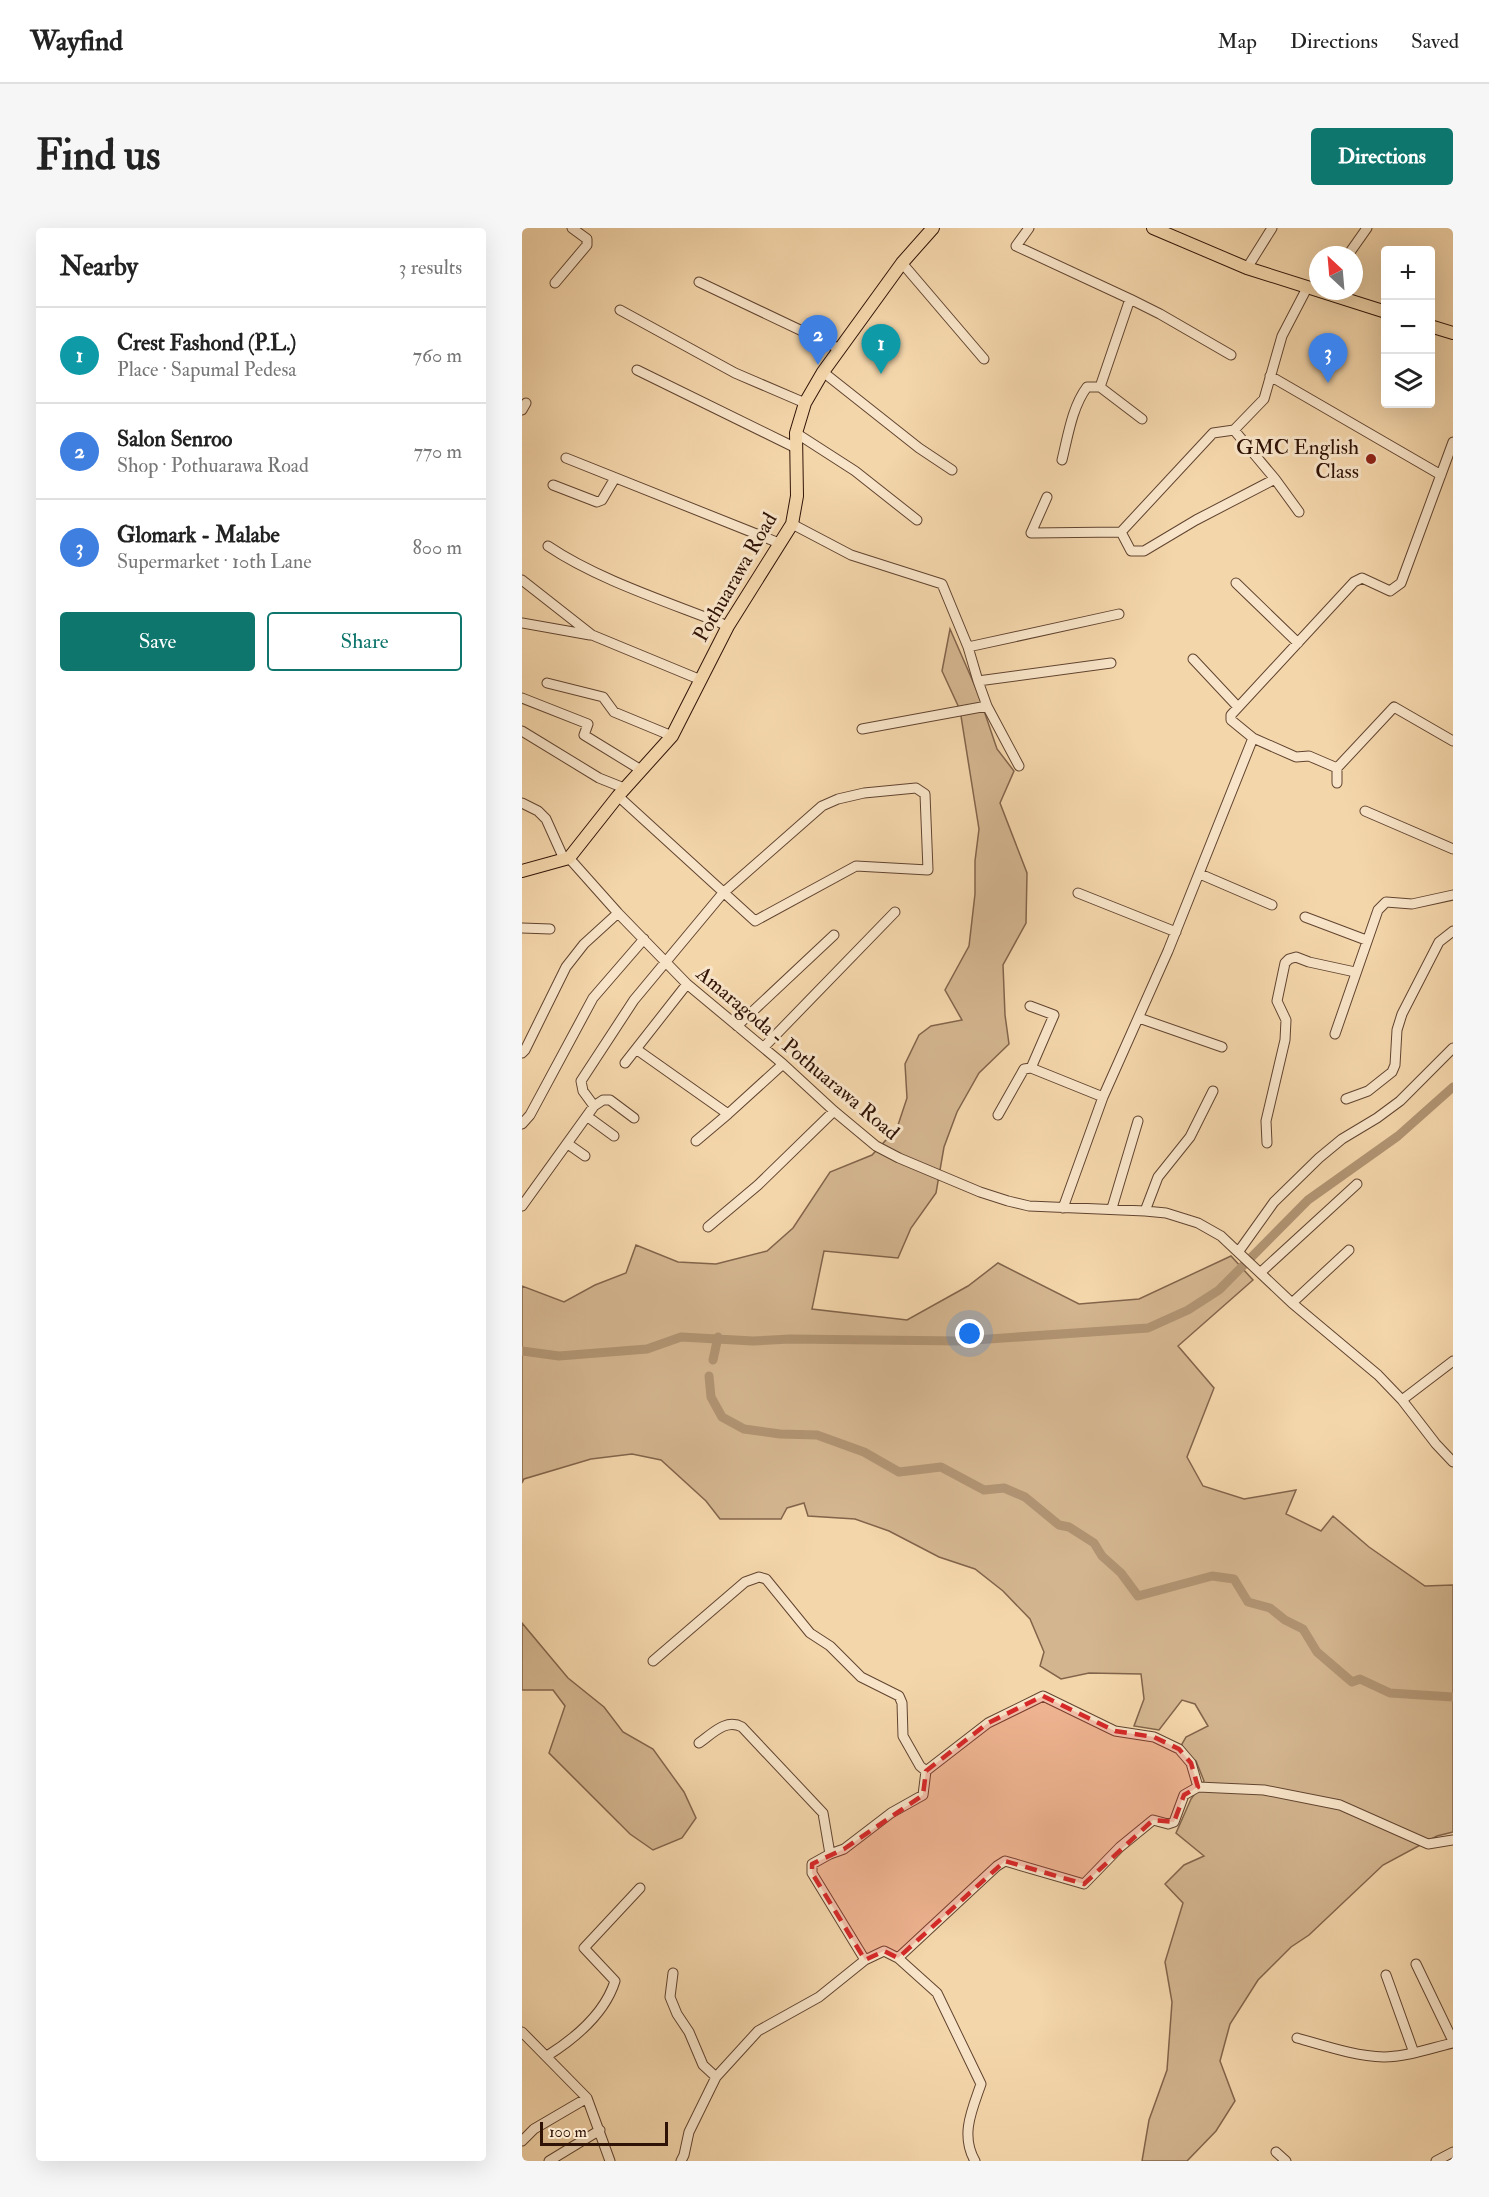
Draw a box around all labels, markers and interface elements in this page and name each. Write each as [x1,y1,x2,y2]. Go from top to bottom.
text: Wayfind [30,24,123,59]
text: Map [1217,28,1257,55]
text: Directions [1290,28,1378,55]
text: Saved [1411,28,1459,55]
button: Directions [1311,128,1453,185]
text: Find us [36,130,160,182]
north arrow [1309,246,1363,300]
map controls [1381,246,1435,408]
button: + [1381,246,1435,300]
text: Nearby [60,251,138,283]
text: 3 results [399,255,462,280]
button: − [1381,300,1435,354]
pin: 2 [798,316,838,365]
pin: 1 [862,324,900,374]
text: Crest Fashond (P.L.) [117,329,296,357]
pin: 3 [1308,334,1348,383]
text: 1 [76,343,83,368]
text: 760 m [413,343,462,368]
button: layers [1381,354,1435,408]
text: Place · Sapumal Pedesa [117,357,296,382]
text: Salon Senroo [117,425,232,453]
place label: GMC English Class [1236,434,1359,485]
text: 2 [74,439,85,464]
text: 770 m [414,439,462,464]
marker: GMC English Class [1364,452,1378,466]
text: Shop · Pothuarawa Road [117,453,309,478]
street label: Pothuarawa Road [687,507,784,647]
text: Glomark - Malabe [117,521,280,549]
text: 3 [76,535,83,560]
text: 800 m [412,535,462,560]
text: Supermarket · 10th Lane [117,549,312,574]
button: Save [60,612,255,671]
button: Share [267,612,462,671]
street label: Amaragoda - Pothuarawa Road [690,960,905,1147]
your location [955,1319,984,1348]
scale bar [540,2119,668,2146]
text: 100 m [549,2122,587,2142]

